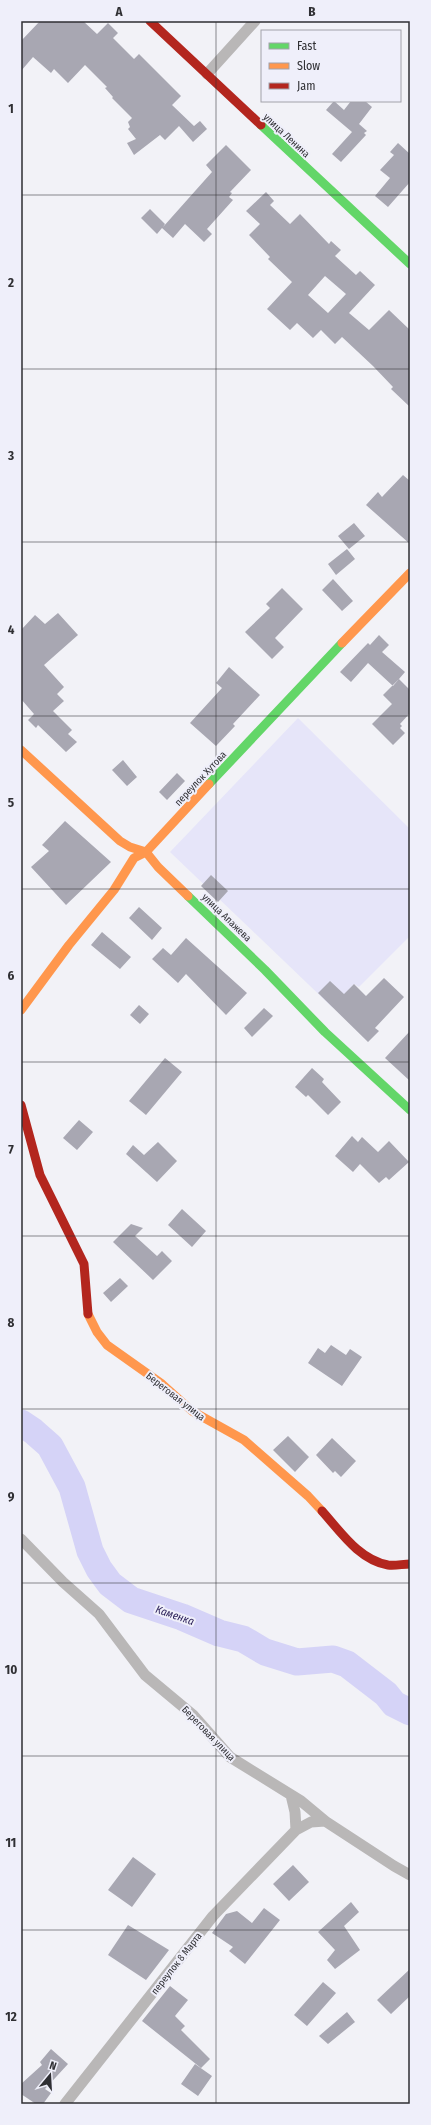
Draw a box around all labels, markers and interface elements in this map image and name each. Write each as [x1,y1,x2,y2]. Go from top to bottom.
text: A [114,4,123,19]
text: B [308,4,316,19]
legend [261,30,401,102]
text: Fast [297,39,316,53]
text: Slow [297,59,320,73]
text: Jam [297,79,315,93]
text: 1 [8,101,14,116]
street label: улица Ленина [261,111,312,160]
text: 2 [7,275,14,290]
text: 3 [7,448,14,463]
text: 4 [8,622,15,637]
street label: переулок Хутова [172,749,229,809]
text: 5 [8,795,14,810]
street label: улица Апажева [199,891,254,944]
text: 6 [8,968,15,983]
text: 7 [8,1142,14,1157]
text: 8 [8,1315,15,1330]
street label: Береговая улица [144,1370,207,1424]
text: 9 [8,1489,15,1504]
water label: Каменка [154,1603,196,1628]
text: 10 [5,1662,17,1677]
street label: Береговая улица [179,1704,238,1764]
text: 11 [6,1835,16,1850]
street label: переулок 8 Марта [149,1930,205,1997]
text: 12 [5,2009,17,2024]
north arrow [30,2055,70,2095]
text: N [48,2059,58,2073]

